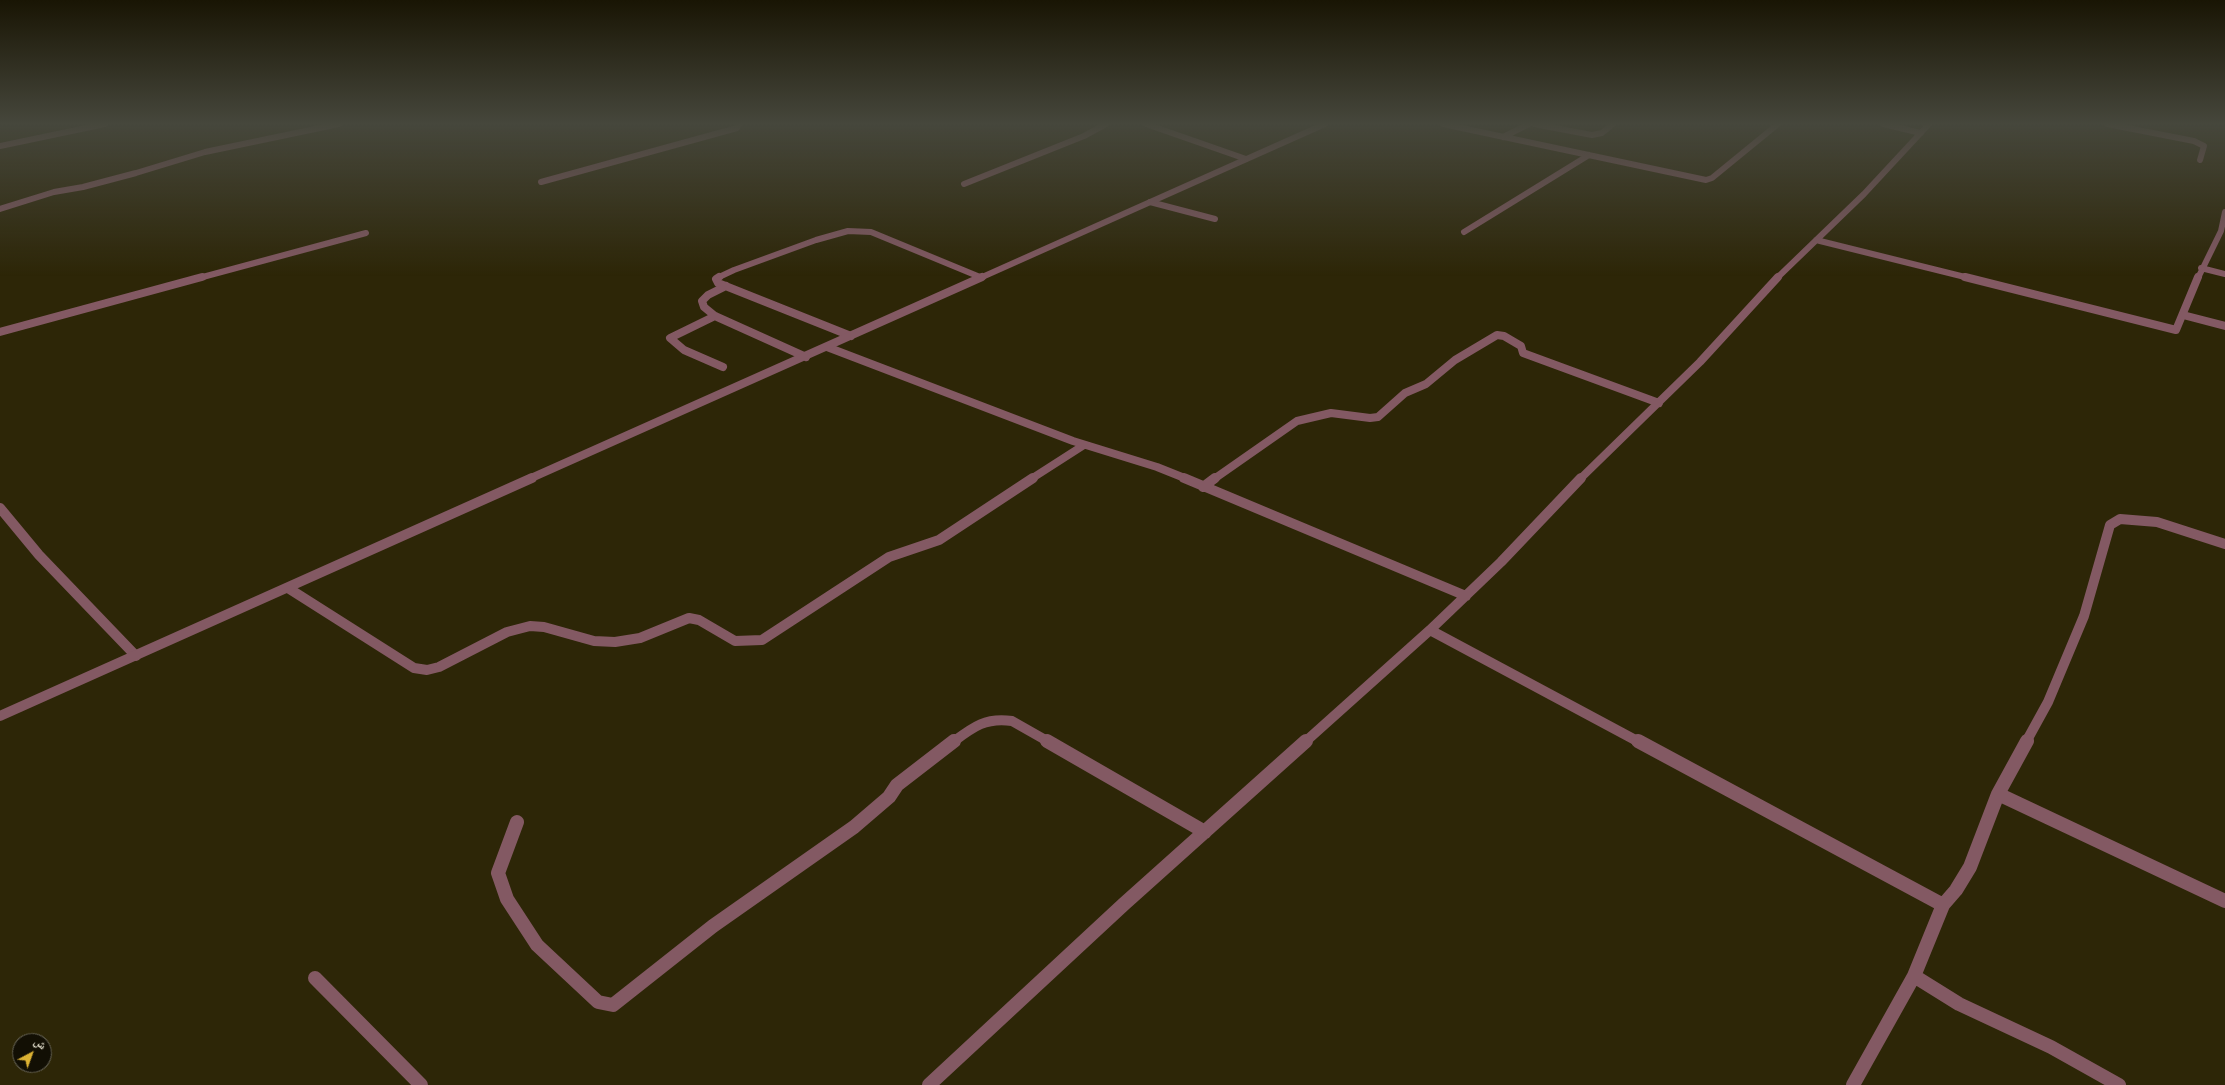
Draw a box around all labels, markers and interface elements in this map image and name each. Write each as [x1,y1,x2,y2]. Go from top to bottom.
north arrow [12,1033,52,1073]
text: ش [29,1033,50,1055]

